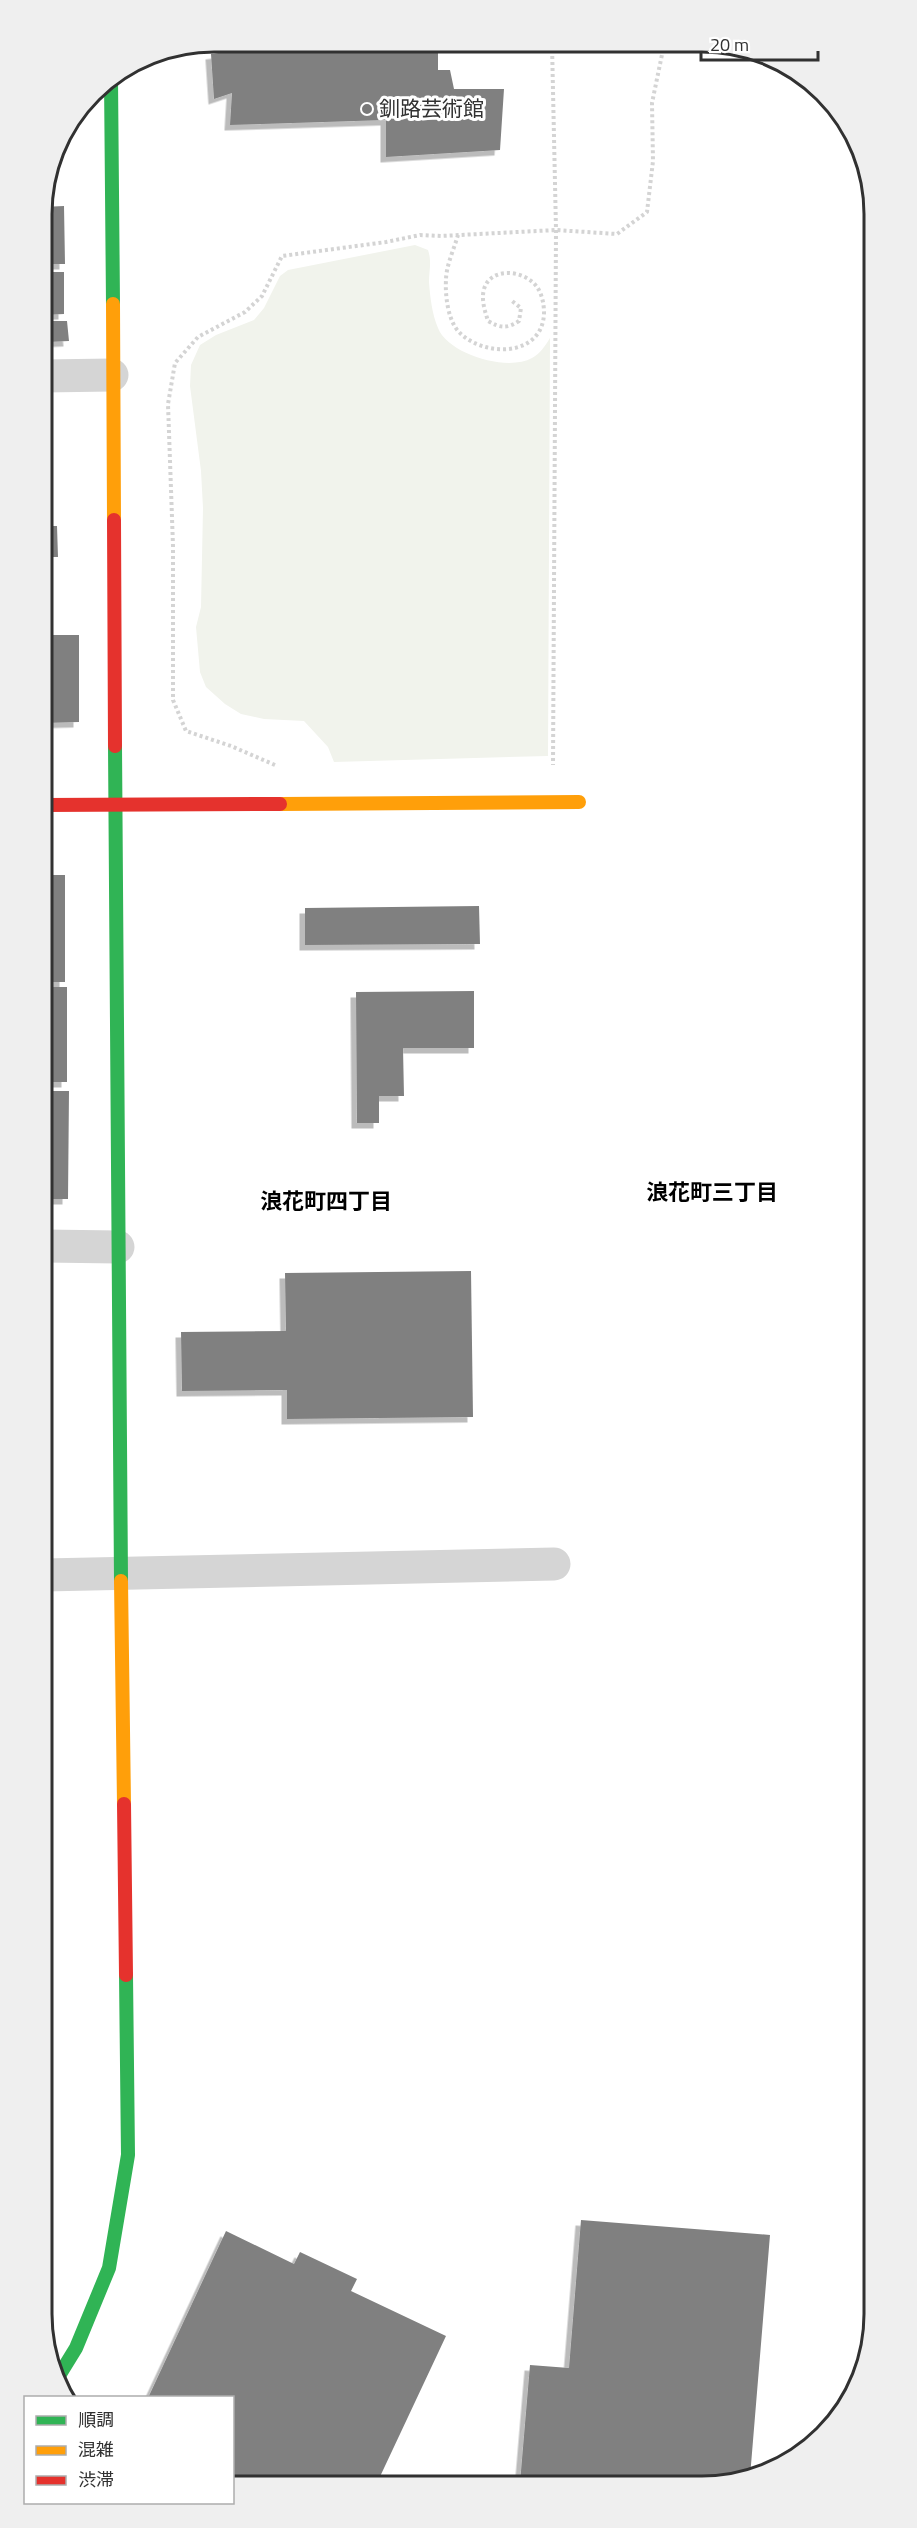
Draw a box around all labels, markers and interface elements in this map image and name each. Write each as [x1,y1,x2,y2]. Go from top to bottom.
scale bar [701,24,818,62]
text: 20 m [710,31,749,58]
place label: 釧路芸術館 [379,92,484,124]
marker: 釧路芸術館 [360,102,374,116]
district label: 浪花町三丁目 [646,1175,778,1209]
district label: 浪花町四丁目 [260,1184,392,1218]
legend [24,2396,234,2504]
text: 順調 [78,2406,114,2433]
text: 混雑 [78,2436,114,2463]
text: 渋滞 [78,2466,114,2493]

